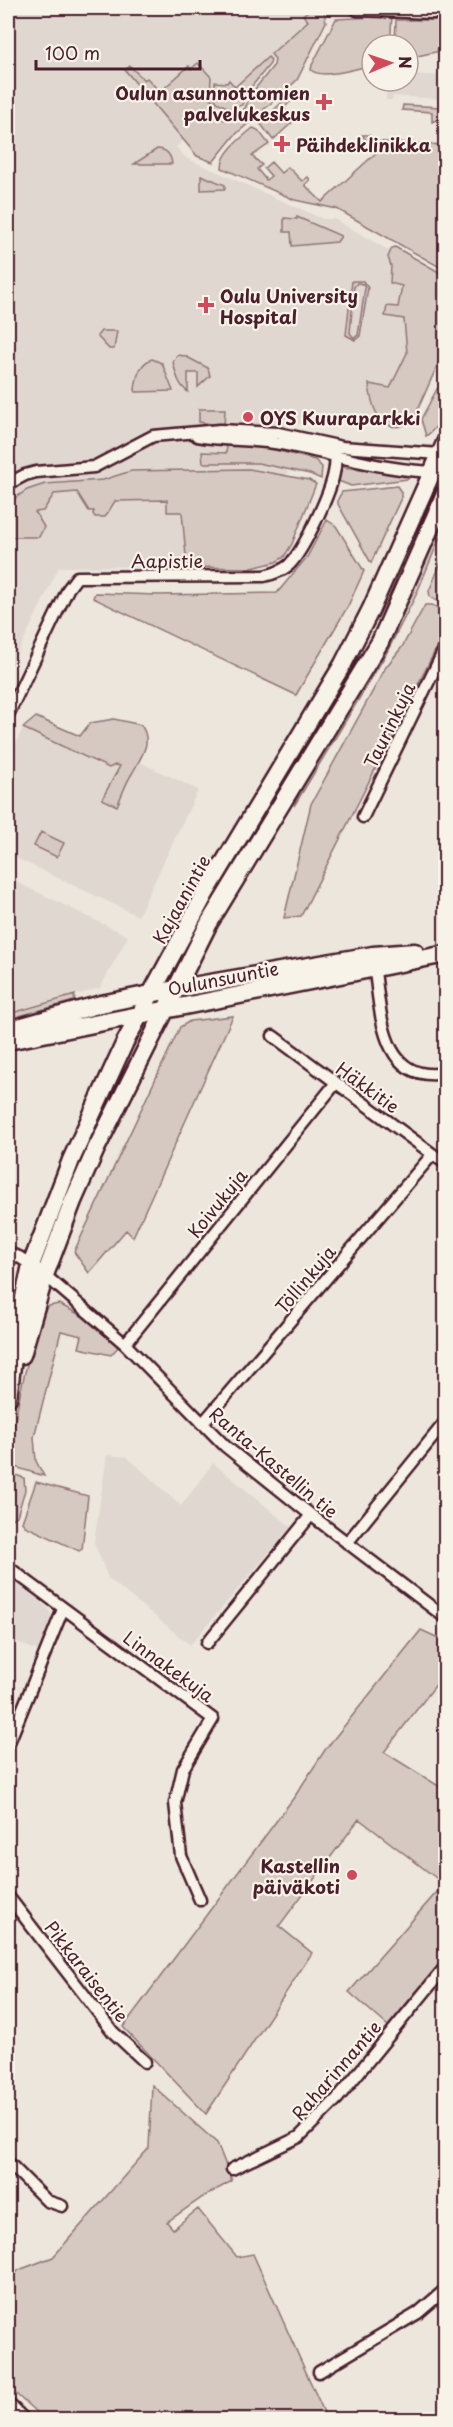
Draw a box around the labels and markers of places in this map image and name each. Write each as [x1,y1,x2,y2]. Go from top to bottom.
place label: Oulun asunnottomien palvelukeskus [115,79,310,127]
marker: Oulun asunnottomien palvelukeskus [315,93,333,111]
place label: Päihdeklinikka [296,131,431,158]
marker: Päihdeklinikka [273,135,291,153]
place label: Oulu University Hospital [220,282,358,330]
marker: Oulu University Hospital [197,296,215,314]
place label: OYS Kuuraparkki [260,404,421,431]
marker: OYS Kuuraparkki [241,410,255,424]
place label: Kastellin päiväkoti [253,1852,340,1900]
marker: Kastellin päiväkoti [345,1868,359,1882]

